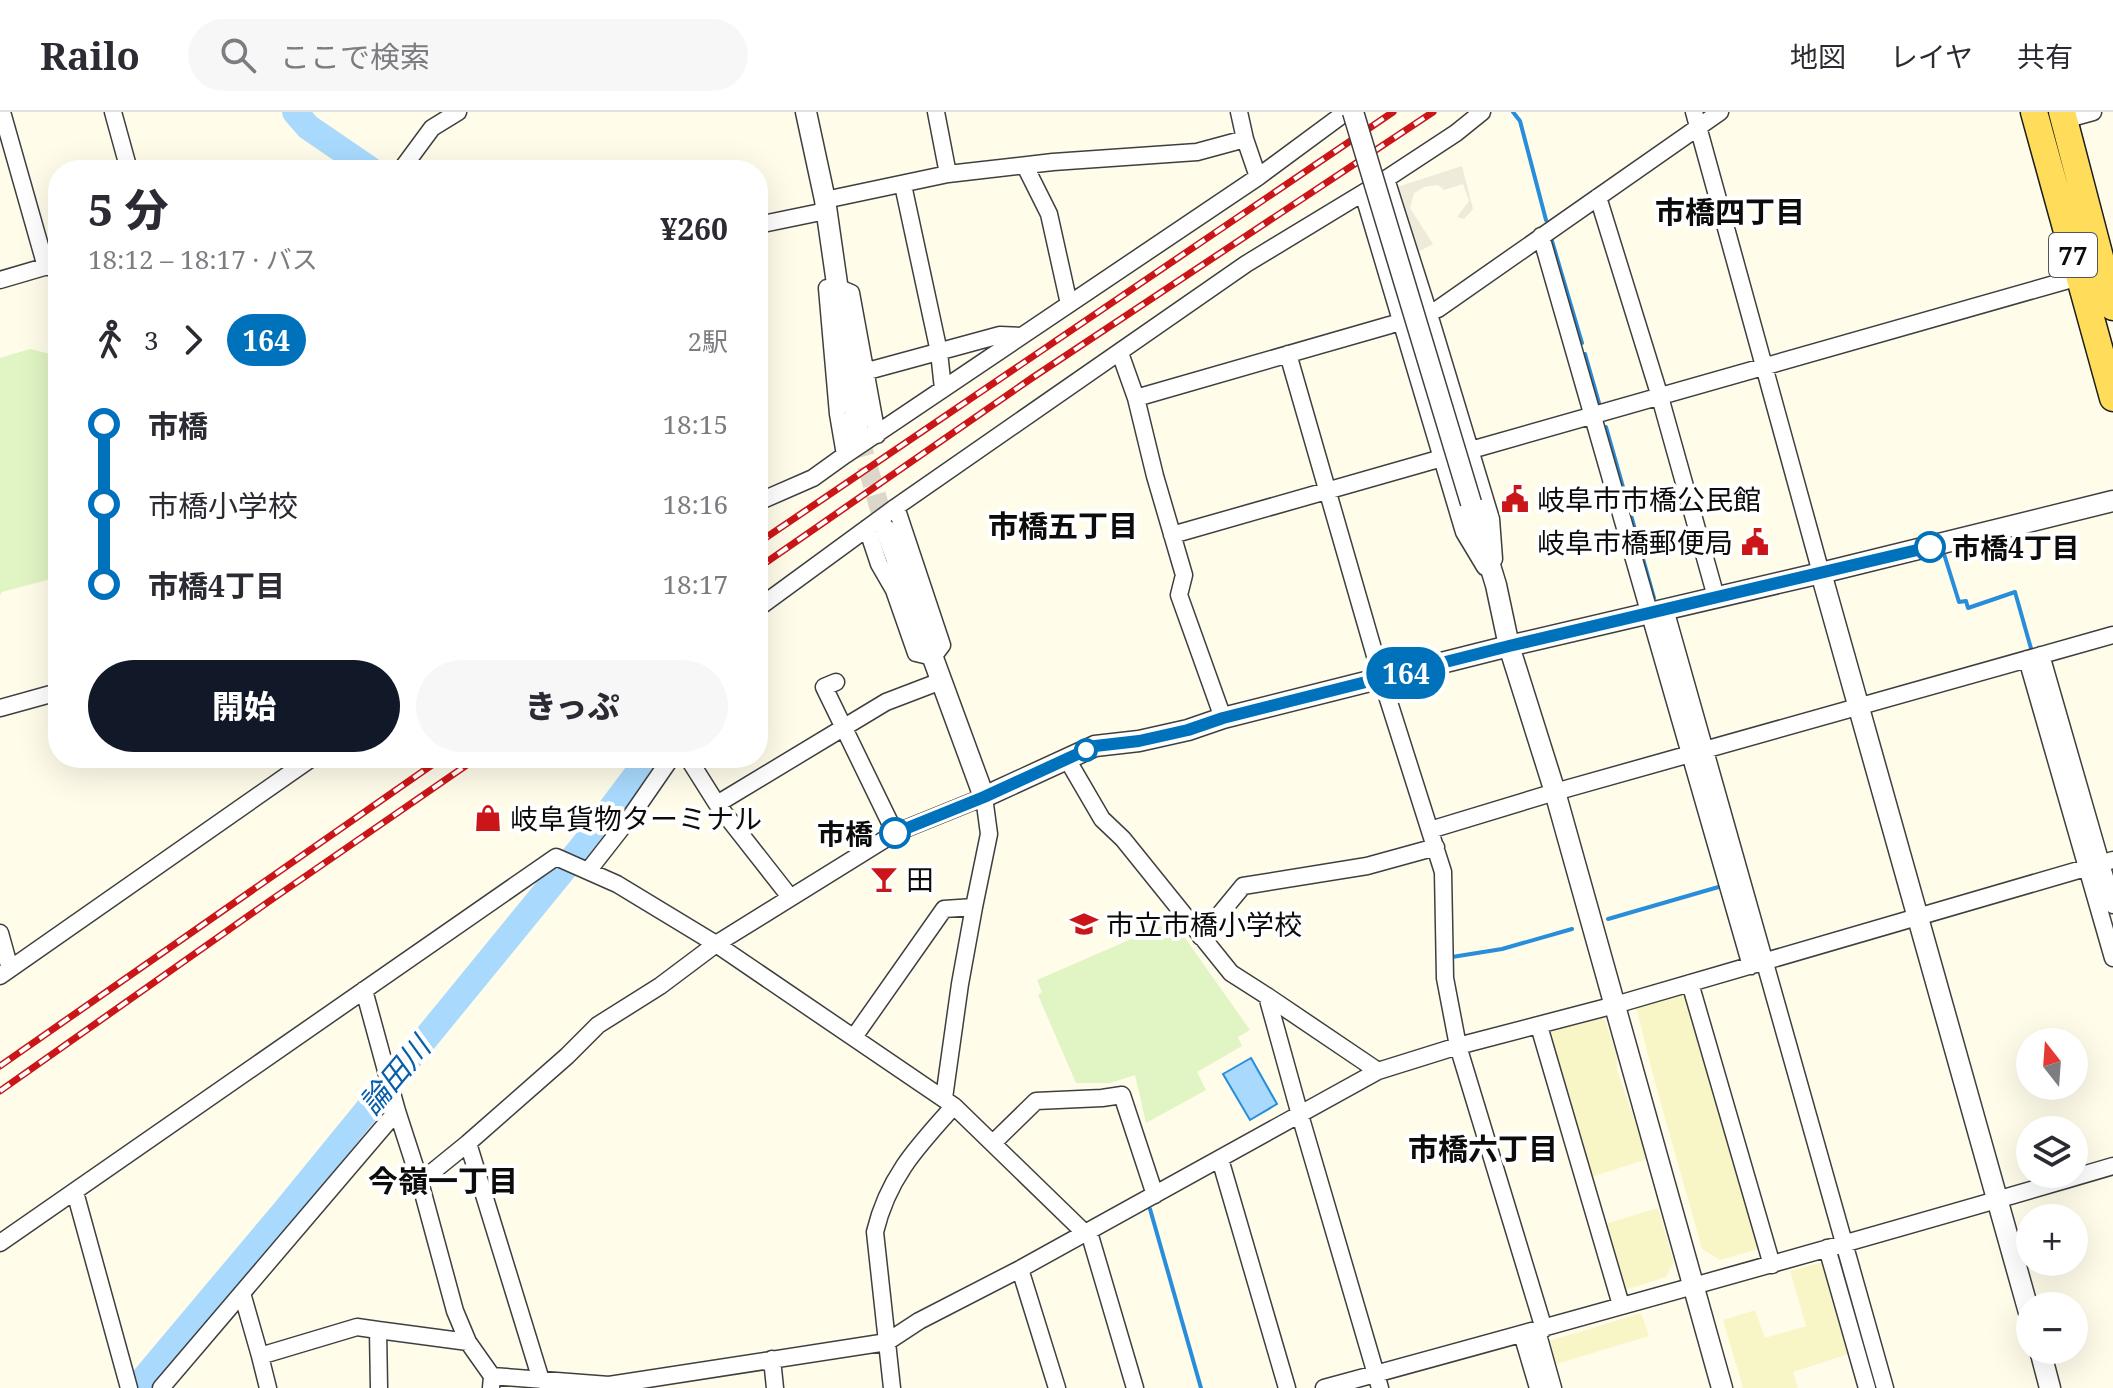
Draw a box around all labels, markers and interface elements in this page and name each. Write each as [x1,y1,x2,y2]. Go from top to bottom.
search box [188,19,748,91]
text: Railo [40,29,140,81]
icon: search [216,33,260,77]
text: ここで検索 [280,36,430,77]
text: 地図 [1790,37,1846,75]
text: レイヤ [1890,37,1973,75]
text: 共有 [2017,37,2073,75]
text: 5 分 [88,179,168,239]
district label: 市橋四丁目 [1655,191,1805,232]
text: ¥260 [660,208,728,249]
road number: 77 [2049,233,2097,277]
text: 18:12 – 18:17 · バス [88,241,318,277]
icon: walk [88,318,132,362]
icon: forward [171,318,215,362]
text: 164 [243,321,290,359]
text: 3 [144,322,159,358]
text: 2駅 [687,323,728,359]
text: 市橋 [148,405,208,446]
text: 18:15 [662,406,728,442]
place label: 岐阜市市橋公民館 [1537,480,1761,518]
public building icon: 岐阜市市橋公民館 [1500,484,1530,514]
text: 市橋小学校 [148,485,298,526]
text: 18:16 [662,486,728,522]
district label: 市橋五丁目 [988,505,1138,546]
place label: 岐阜市橋郵便局 [1537,523,1733,561]
public building icon: 岐阜市橋郵便局 [1740,527,1770,557]
place label: 市橋4丁目 [1952,528,2080,566]
marker: 市橋4丁目 [1915,532,1945,562]
text: 市橋4丁目 [148,565,285,606]
text: 18:17 [662,566,728,602]
line badge: 164 [1360,647,1452,699]
text: 164 [1382,654,1430,692]
button: 開始 [88,660,400,752]
button: きっぷ [416,660,728,752]
unlabelled marker [1075,739,1097,761]
place label: 岐阜貨物ターミナル [510,799,762,837]
shop icon: 岐阜貨物ターミナル [473,803,503,833]
place label: 市橋 [817,814,873,852]
marker: 市橋 [880,818,910,848]
place label: 田 [906,860,934,898]
bar icon: 田 [869,864,899,894]
place label: 市立市橋小学校 [1106,905,1302,943]
school or university icon: 市立市橋小学校 [1069,909,1099,939]
water label: 論田川 [349,1025,441,1123]
north arrow [2016,1028,2088,1100]
map controls [2016,1028,2088,1364]
button: layers [2016,1116,2088,1188]
district label: 市橋六丁目 [1408,1128,1558,1169]
district label: 今嶺一丁目 [368,1160,518,1201]
button: + [2016,1204,2088,1276]
button: − [2016,1292,2088,1364]

